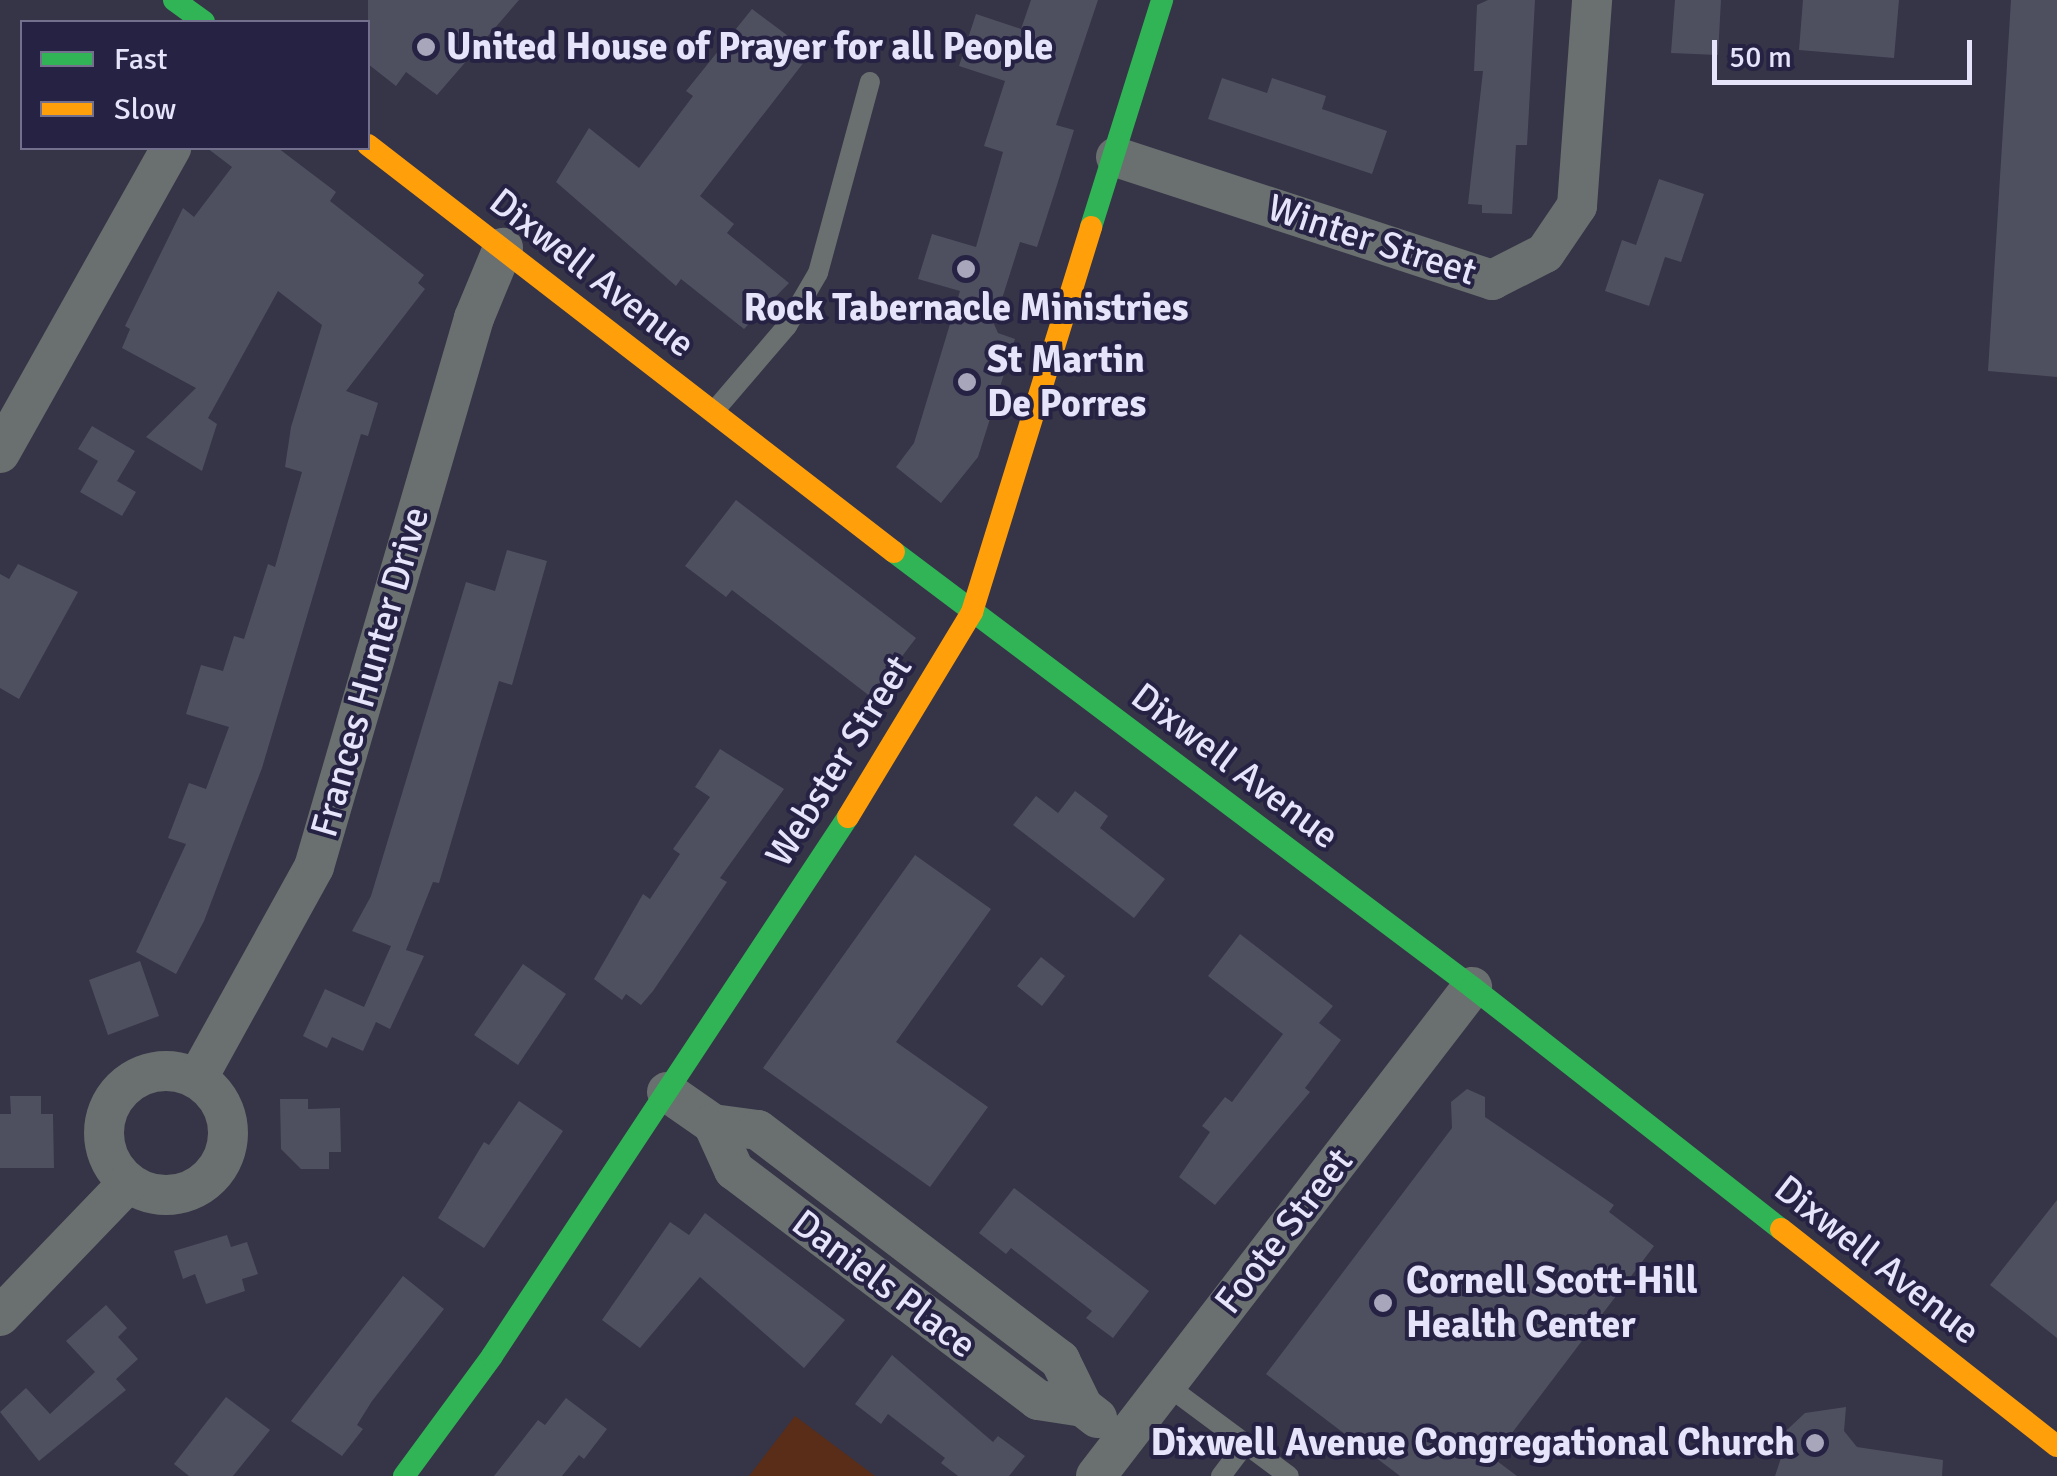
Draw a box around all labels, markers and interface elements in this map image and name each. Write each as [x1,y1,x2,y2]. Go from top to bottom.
legend [20,20,370,150]
scale bar [1717,20,1977,82]
place label: United House of Prayer for all People [446,24,1053,70]
marker: United House of Prayer for all People [415,36,437,58]
text: 50 m [1729,39,1792,76]
text: Fast [114,41,167,78]
text: Slow [114,91,176,128]
street label: Dixwell Avenue [480,179,704,367]
street label: Winter Street [1262,185,1482,295]
marker: Rock Tabernacle Ministries [955,258,977,280]
place label: Rock Tabernacle Ministries [743,285,1189,331]
place label: St Martin De Porres [987,337,1146,426]
marker: St Martin De Porres [956,371,978,393]
street label: Frances Hunter Drive [301,502,439,842]
street label: Webster Street [756,647,922,875]
street label: Dixwell Avenue [1122,673,1348,859]
street label: Foote Street [1205,1139,1363,1323]
street label: Dixwell Avenue [1765,1166,1989,1354]
street label: Daniels Place [783,1200,985,1368]
place label: Cornell Scott-Hill Health Center [1406,1258,1698,1348]
marker: Cornell Scott-Hill Health Center [1370,1290,1396,1316]
place label: Dixwell Avenue Congregational Church [1150,1420,1795,1466]
marker: Dixwell Avenue Congregational Church [1804,1432,1826,1454]

